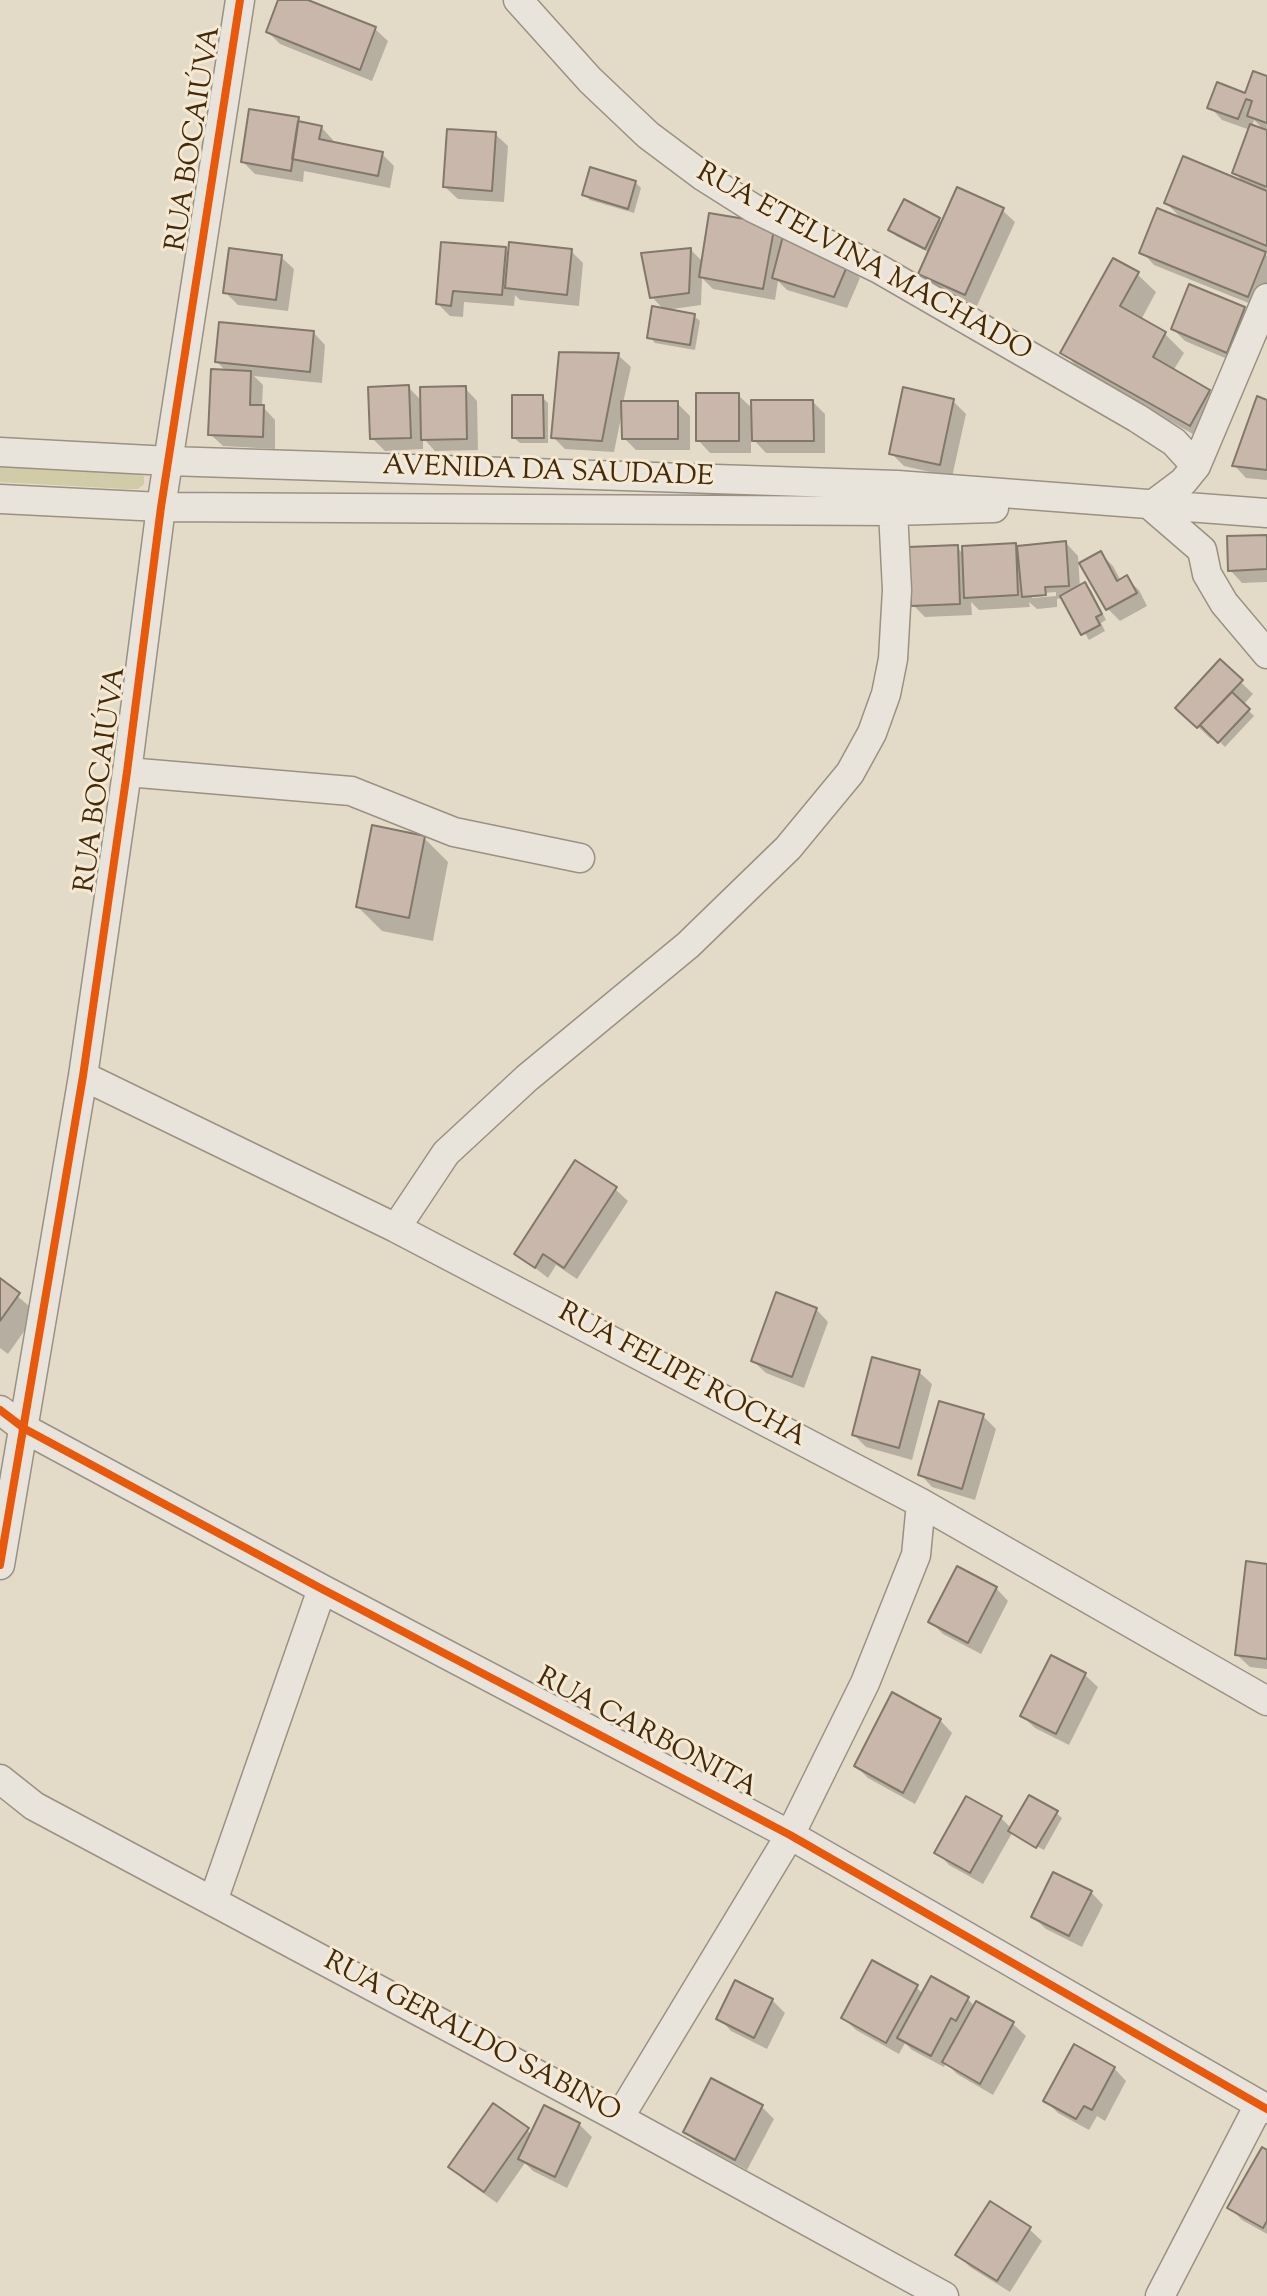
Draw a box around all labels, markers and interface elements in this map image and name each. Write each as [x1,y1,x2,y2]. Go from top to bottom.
street label: RUA BOCAIÚVA [162,24,230,254]
street label: RUA ETELVINA MACHADO [689,158,1037,370]
street label: AVENIDA DA SAUDADE [382,451,714,497]
street label: RUA BOCAIÚVA [71,665,135,895]
street label: RUA FELIPE ROCHA [551,1297,811,1457]
street label: RUA CARBONITA [530,1663,762,1807]
street label: RUA GERALDO SABINO [317,1946,625,2132]

